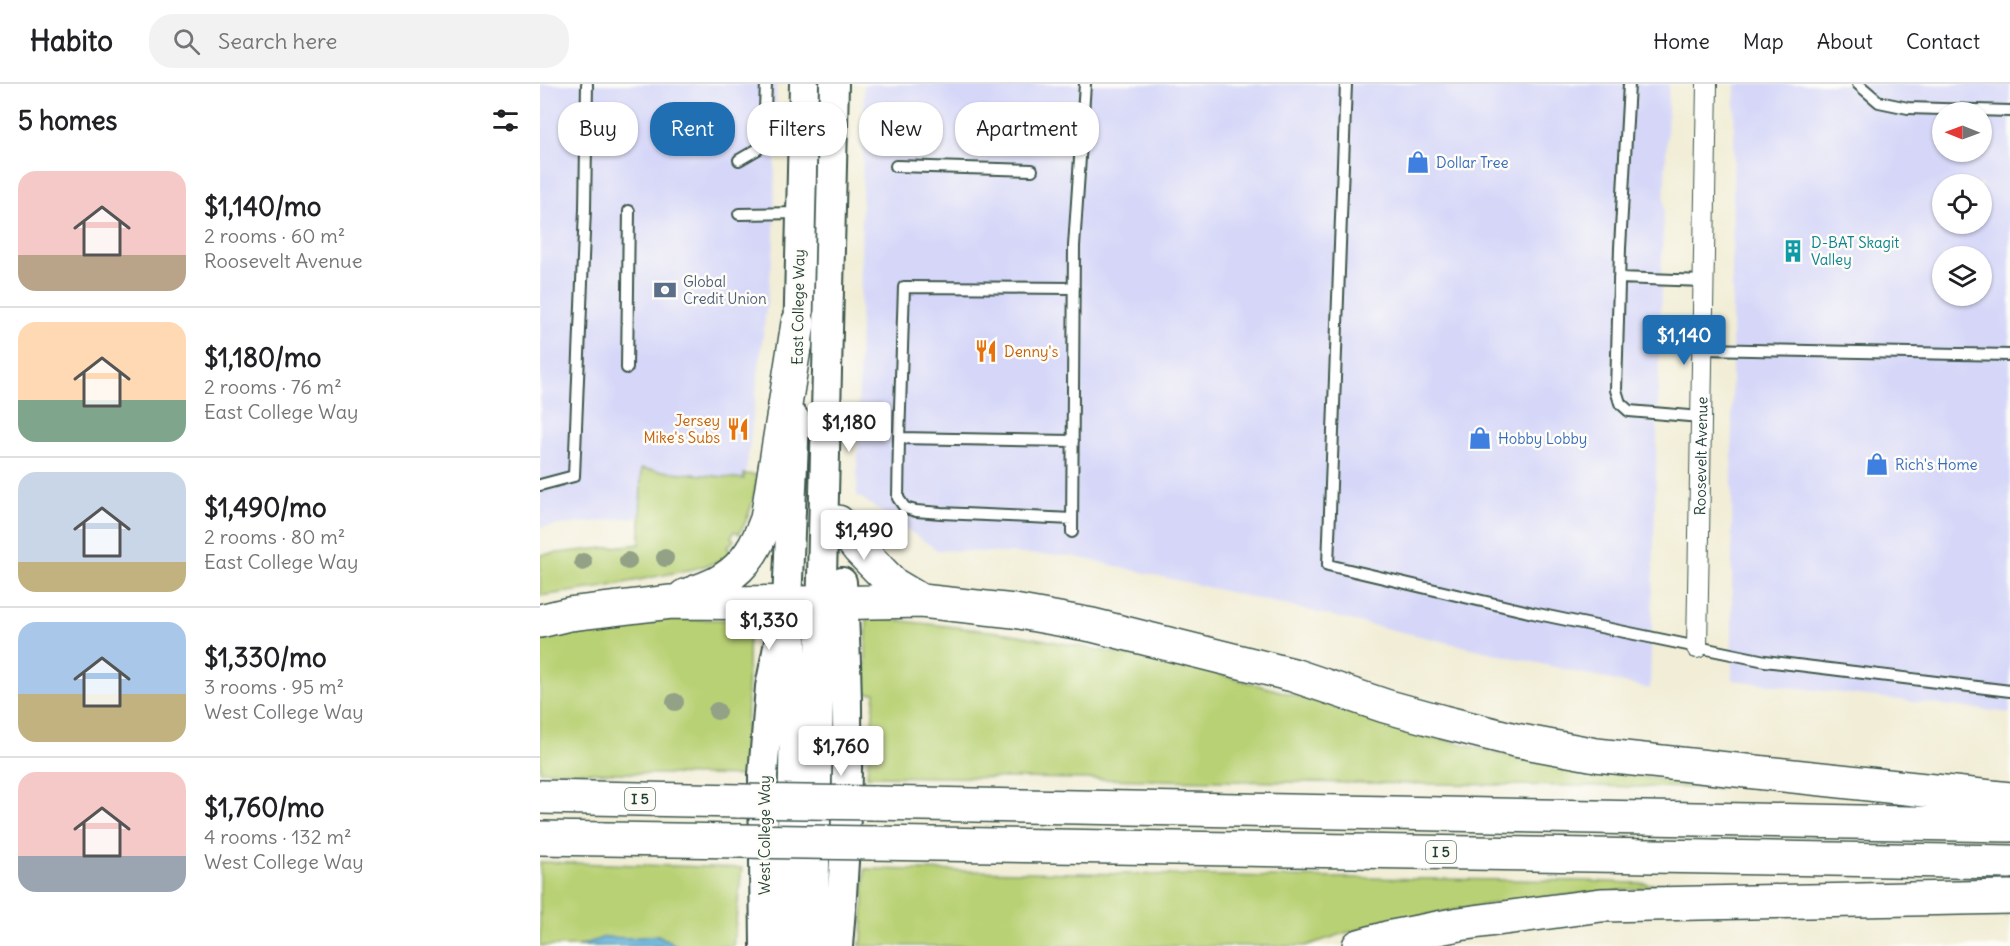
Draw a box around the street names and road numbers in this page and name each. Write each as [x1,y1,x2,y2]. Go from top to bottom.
street label: East College Way [787,249,809,365]
street label: Roosevelt Avenue [1690,396,1711,516]
street label: West College Way [755,775,774,895]
road number: I 5 [625,788,655,810]
road number: I 5 [1426,841,1456,863]

